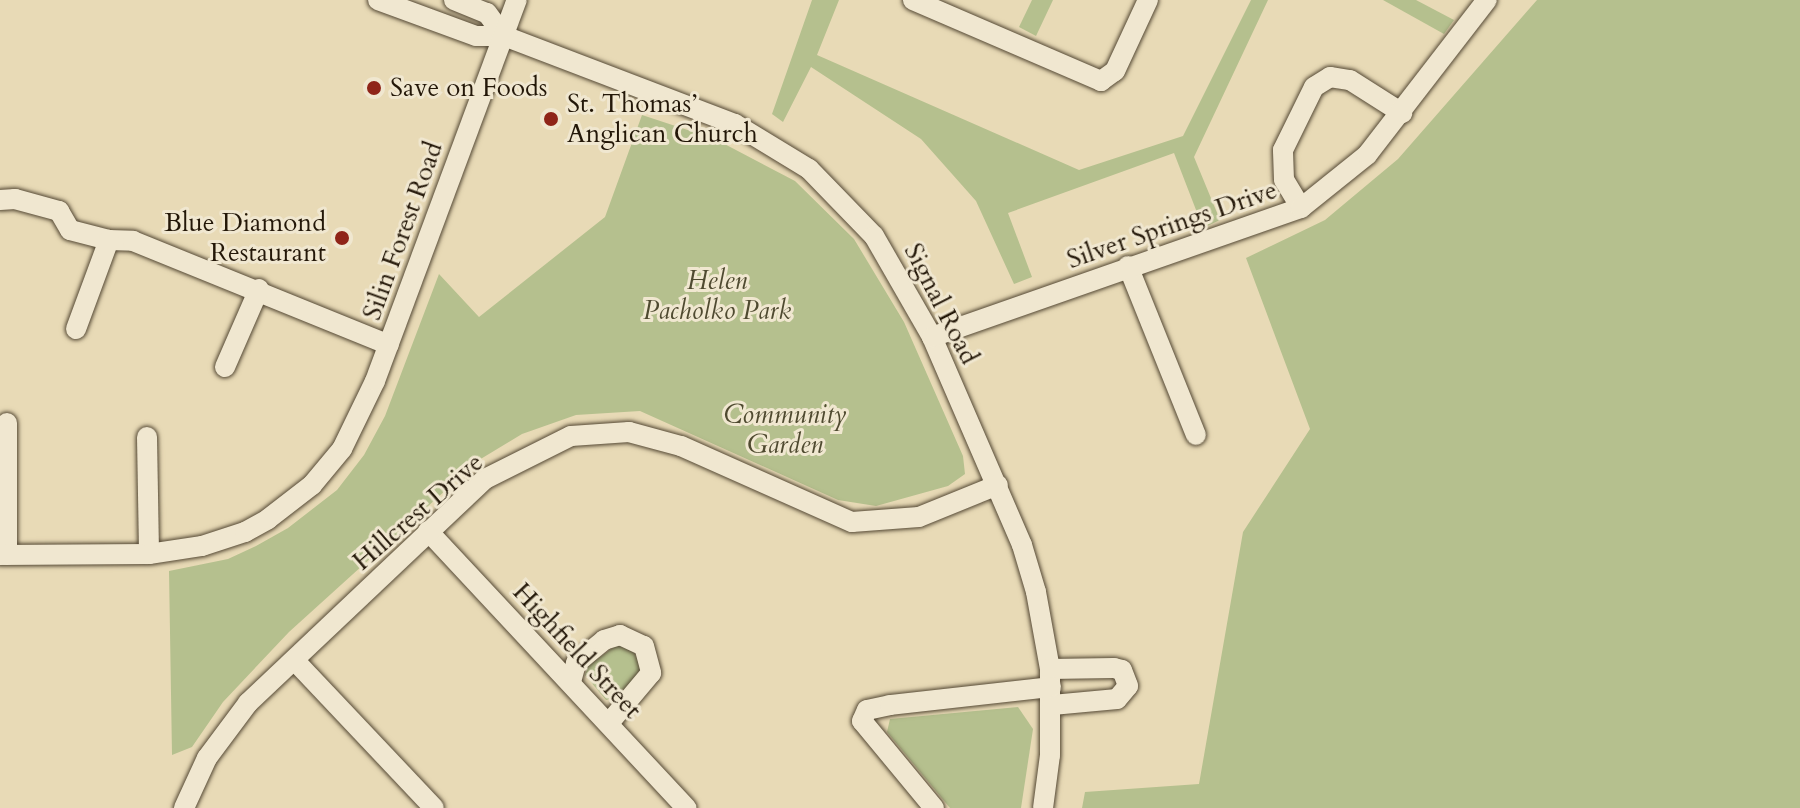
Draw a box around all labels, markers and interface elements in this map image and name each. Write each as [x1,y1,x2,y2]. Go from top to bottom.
place label: Save on Foods [390,72,547,104]
marker: Save on Foods [365,79,383,97]
place label: St. Thomas’ Anglican Church [567,88,758,150]
marker: St. Thomas’ Anglican Church [542,110,560,128]
street label: Silin Forest Road [356,138,450,324]
street label: Silver Springs Drive [1063,174,1281,276]
place label: Blue Diamond Restaurant [164,207,326,268]
marker: Blue Diamond Restaurant [333,229,351,247]
street label: Signal Road [897,238,985,370]
park label: Helen Pacholko Park [643,265,791,326]
park label: Community Garden [724,399,846,460]
street label: Hillcrest Drive [347,447,489,577]
street label: Highfield Street [506,577,648,725]

